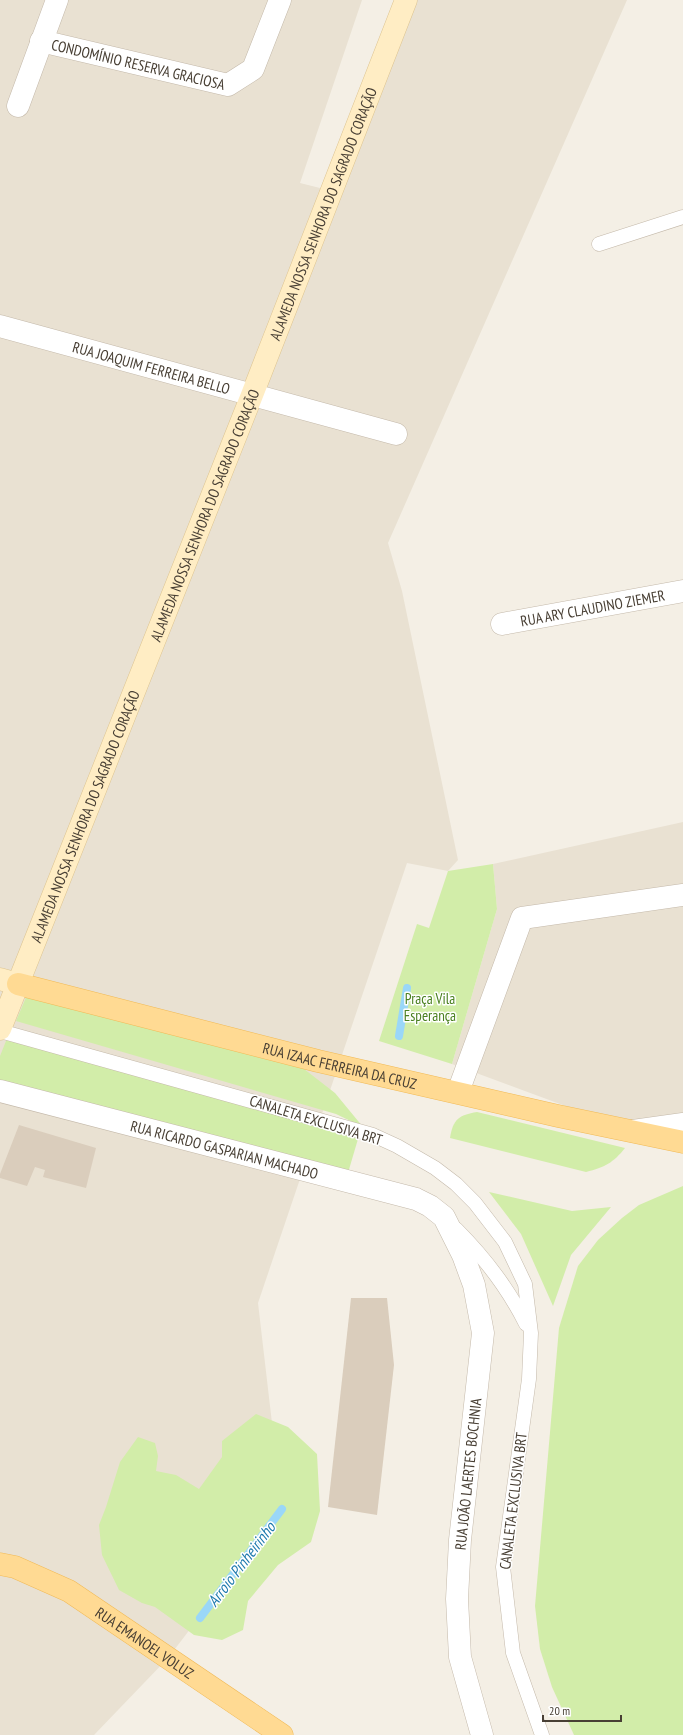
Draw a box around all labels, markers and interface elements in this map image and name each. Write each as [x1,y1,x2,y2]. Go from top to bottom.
street label: CONDOMÍNIO RESERVA GRACIOSA [50,34,228,94]
street label: ALAMEDA NOSSA SENHORA DO SAGRADO CORAÇÃO [265,84,381,343]
street label: RUA JOAQUIM FERREIRA BELLO [71,337,232,398]
street label: ALAMEDA NOSSA SENHORA DO SAGRADO CORAÇÃO [146,386,263,644]
street label: RUA ARY CLAUDINO ZIEMER [519,585,666,630]
street label: ALAMEDA NOSSA SENHORA DO SAGRADO CORAÇÃO [26,687,143,945]
park label: Praça Vila Esperança [404,989,456,1025]
street label: RUA IZAAC FERREIRA DA CRUZ [261,1038,419,1093]
street label: CANALETA EXCLUSIVA BRT [247,1091,385,1149]
street label: RUA RICARDO GASPARIAN MACHADO [129,1116,320,1183]
street label: RUA JOÃO LAERTES BOCHNIA [451,1396,486,1551]
street label: CANALETA EXCLUSIVA BRT [495,1431,531,1571]
water label: Arroio Pinheirinho [203,1517,280,1610]
street label: RUA EMANOEL VOLUZ [92,1602,198,1683]
scale bar [543,1697,621,1723]
text: 20 m [549,1703,570,1718]

